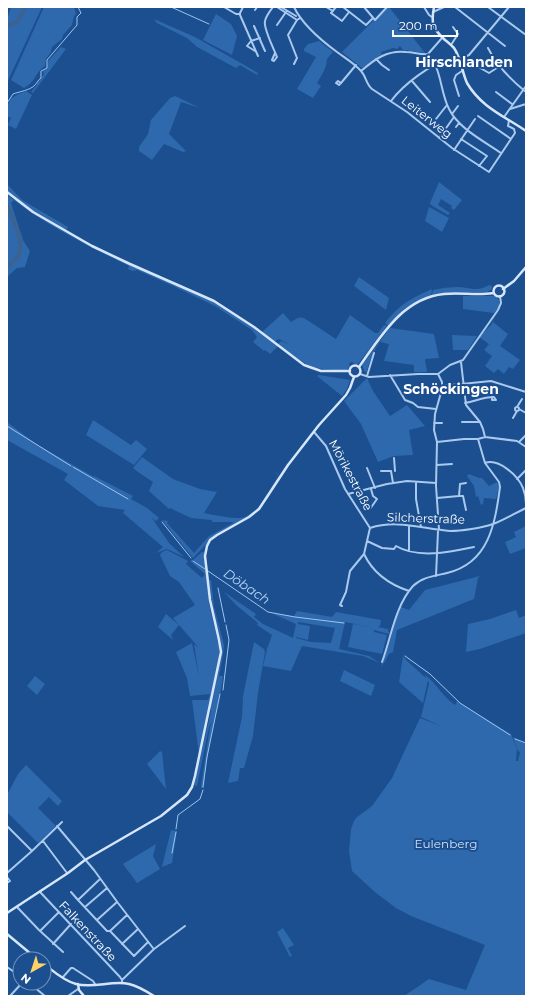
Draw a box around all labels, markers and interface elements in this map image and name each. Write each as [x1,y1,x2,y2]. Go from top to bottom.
scale bar [393,12,457,38]
text: 200 m [399,18,438,33]
district label: Hirschlanden [415,53,513,71]
street label: Leiterweg [399,93,455,141]
district label: Schöckingen [403,380,499,398]
street label: Mörikestraße [326,437,376,513]
street label: Silcherstraße [387,509,465,527]
water label: Döbach [221,565,273,607]
park label: Eulenberg [415,836,477,851]
street label: Falkenstraße [56,898,120,964]
north arrow [12,951,52,991]
text: N [18,971,34,987]

